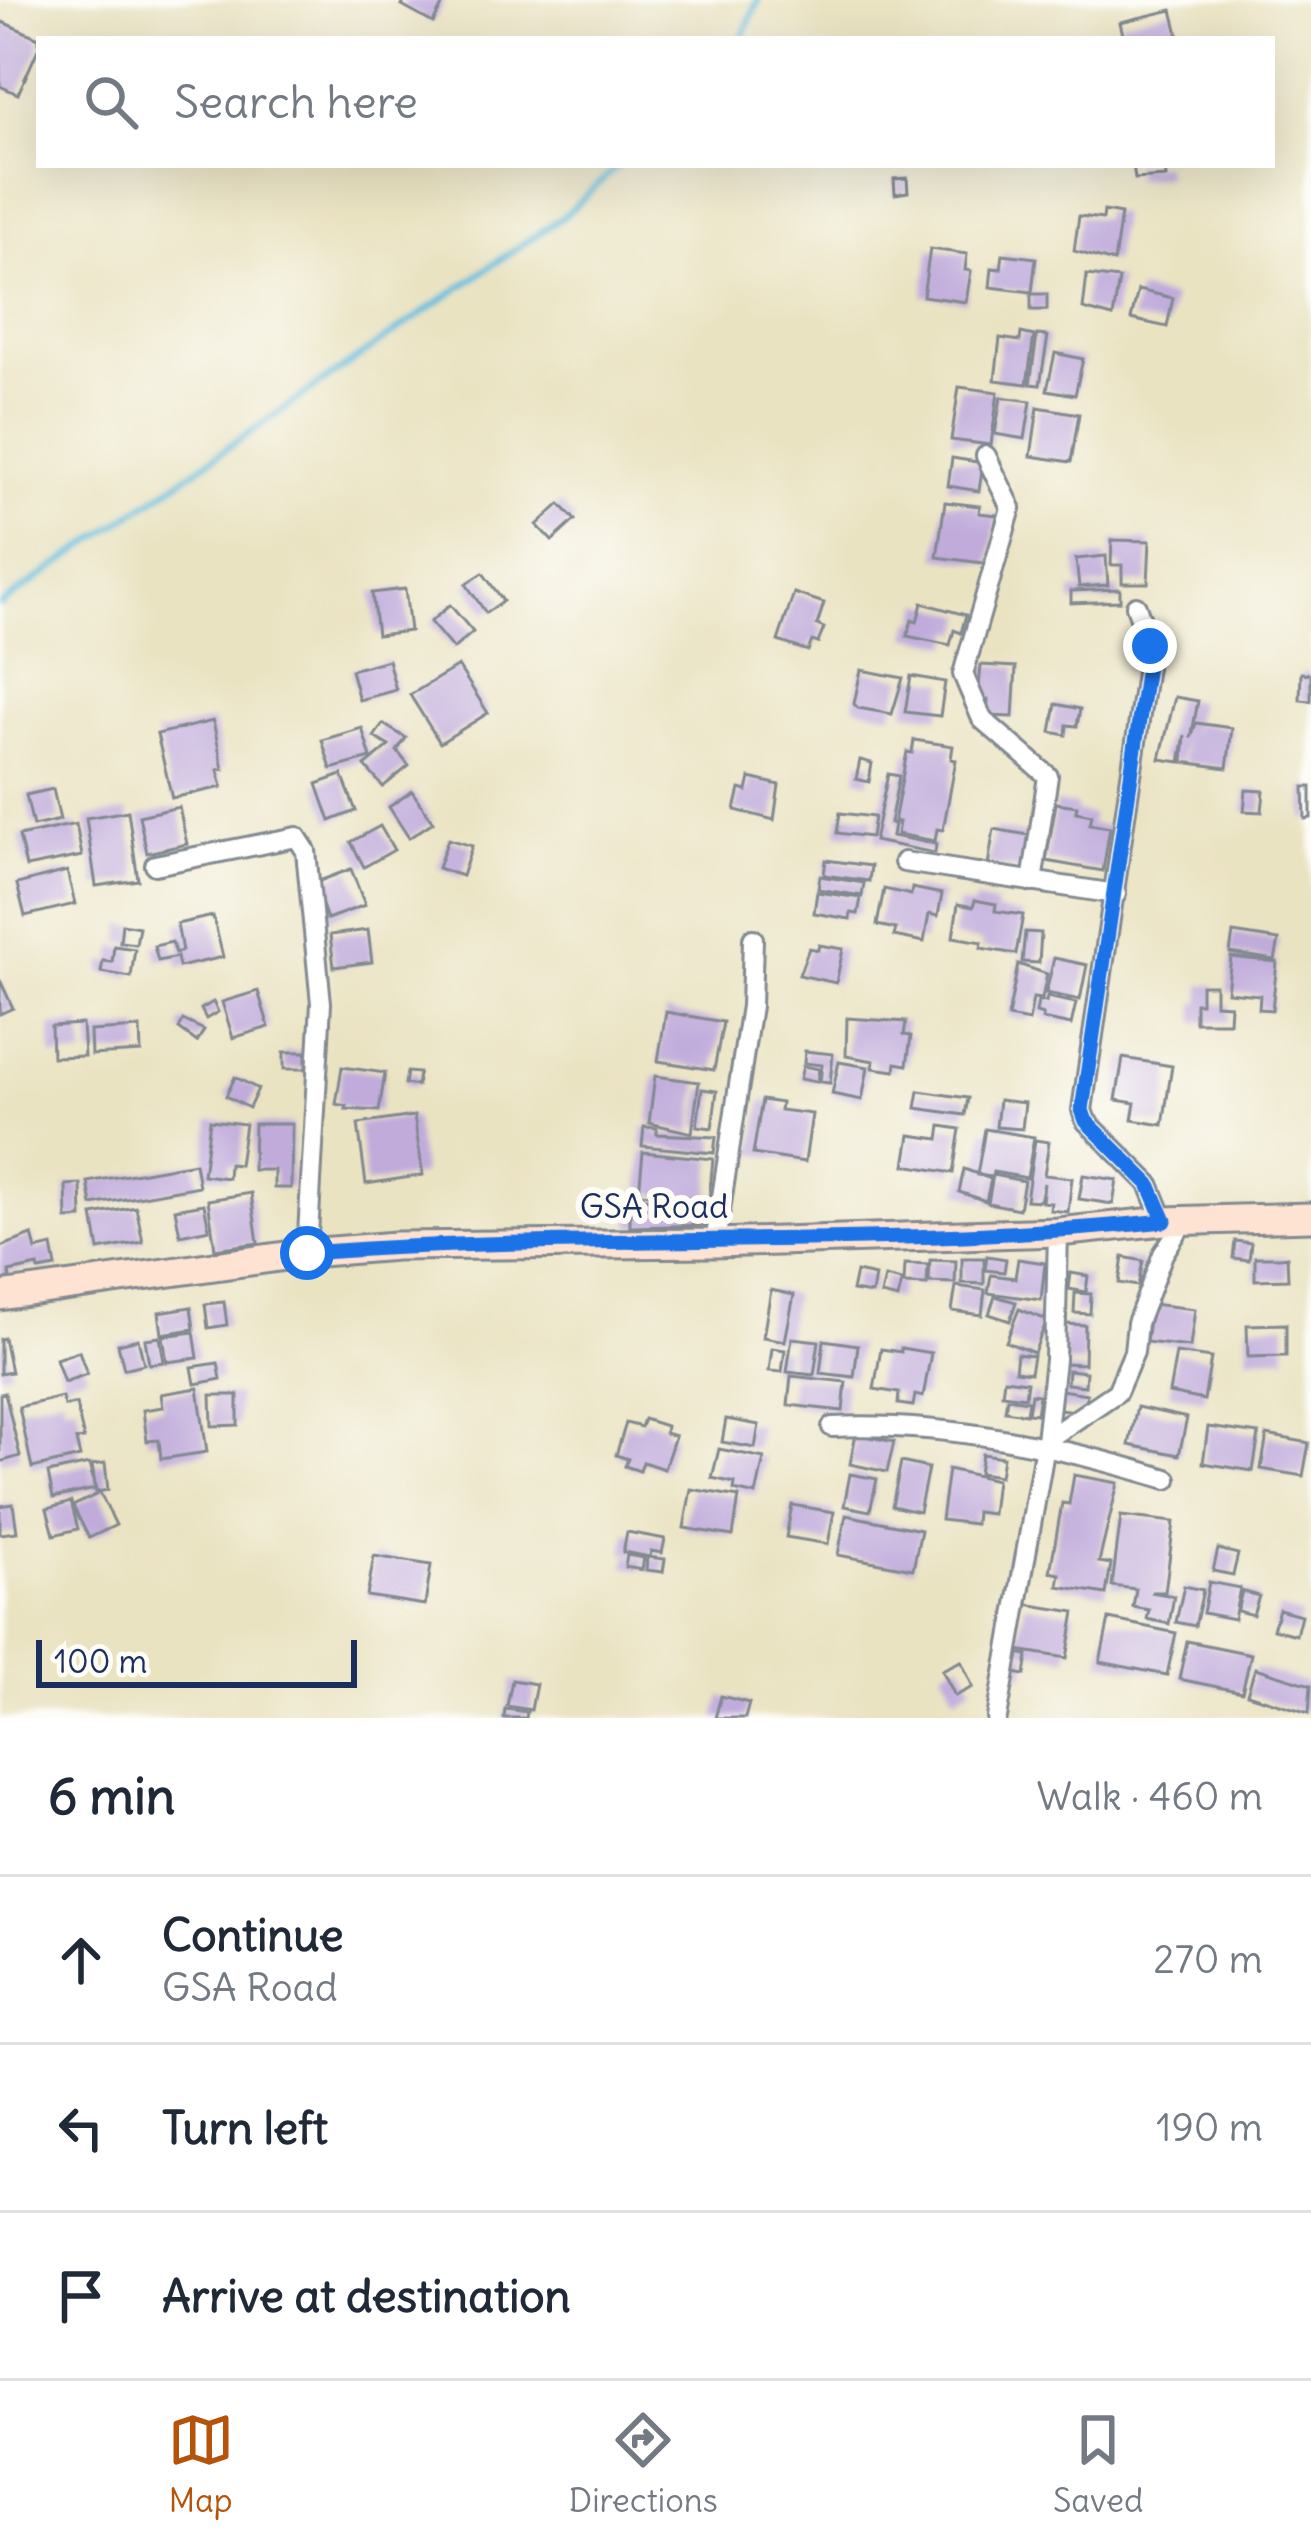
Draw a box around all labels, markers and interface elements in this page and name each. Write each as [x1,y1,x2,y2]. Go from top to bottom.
search box [36,36,1275,168]
icon: search [78,69,144,135]
text: Search here [174,74,418,130]
route end [1123,619,1177,673]
street label: GSA Road [580,1185,728,1227]
route start [280,1226,334,1280]
scale bar [36,1634,357,1687]
text: 100 m [54,1640,147,1682]
text: 6 min [48,1764,175,1828]
text: Walk · 460 m [1037,1772,1263,1821]
text: Continue [162,1907,344,1963]
icon: ahead [48,1927,114,1993]
text: 270 m [1153,1935,1263,1984]
text: GSA Road [162,1963,338,2012]
icon: left [48,2095,114,2161]
text: Turn left [162,2100,328,2156]
text: 190 m [1156,2103,1263,2152]
icon: arrive [48,2263,114,2329]
text: Arrive at destination [162,2268,571,2324]
tab: Map [168,2407,234,2521]
tab: Directions [569,2407,718,2521]
tab: Saved [1053,2407,1143,2521]

